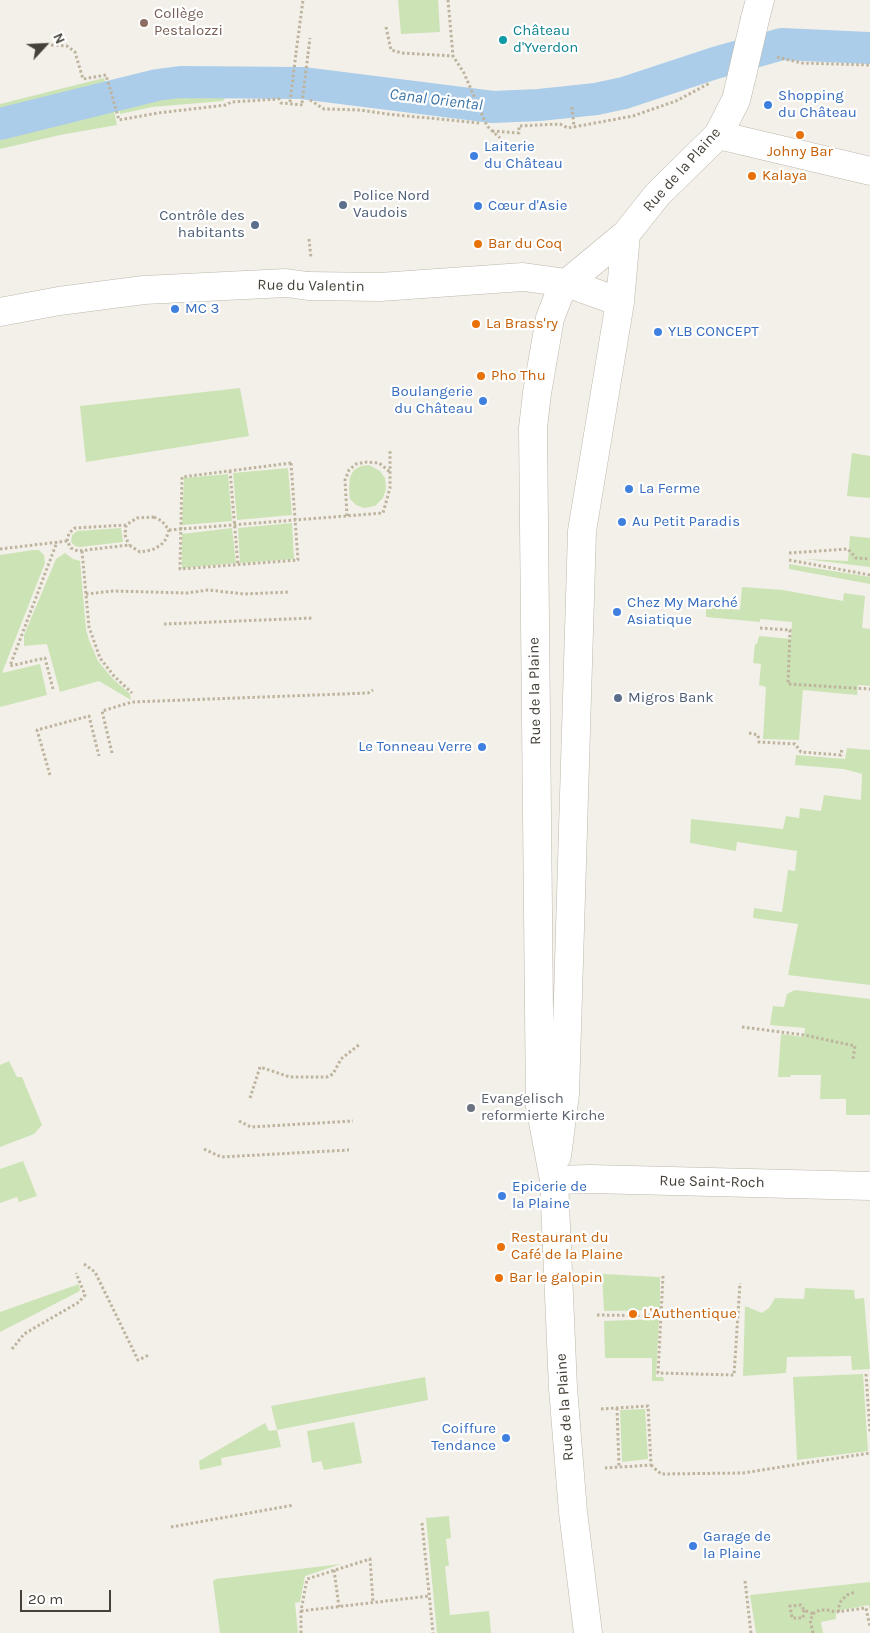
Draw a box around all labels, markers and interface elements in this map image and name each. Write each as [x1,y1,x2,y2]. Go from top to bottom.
place label: Collège Pestalozzi [154,5,223,40]
marker: Collège Pestalozzi [138,17,150,29]
north arrow [20,20,70,70]
place label: Château d'Yverdon [513,22,578,57]
text: N [49,30,69,47]
marker: Château d'Yverdon [497,34,509,46]
water label: Canal Oriental [388,85,484,115]
place label: Shopping du Château [778,87,857,122]
marker: Shopping du Château [762,99,774,111]
street label: Rue de la Plaine [639,124,725,216]
marker: Johny Bar [794,129,806,141]
place label: Laiterie du Château [484,138,563,173]
place label: Johny Bar [767,143,833,161]
marker: Laiterie du Château [468,150,480,162]
place label: Kalaya [762,167,807,185]
marker: Kalaya [746,170,758,182]
place label: Police Nord Vaudois [353,187,430,222]
place label: Cœur d'Asie [488,197,567,215]
marker: Police Nord Vaudois [337,199,349,211]
marker: Cœur d'Asie [472,200,484,212]
place label: Contrôle des habitants [159,207,245,242]
marker: Contrôle des habitants [249,219,261,231]
place label: Bar du Coq [488,235,562,253]
marker: Bar du Coq [472,238,484,250]
street label: Rue du Valentin [257,276,365,296]
place label: MC 3 [185,300,219,318]
marker: MC 3 [169,303,181,315]
place label: La Brass'ry [486,315,558,333]
marker: La Brass'ry [470,318,482,330]
place label: YLB CONCEPT [668,323,759,341]
marker: YLB CONCEPT [652,326,664,338]
place label: Pho Thu [491,367,546,385]
marker: Pho Thu [475,370,487,382]
place label: Boulangerie du Château [391,383,473,418]
marker: Boulangerie du Château [477,395,489,407]
place label: La Ferme [639,480,700,498]
marker: La Ferme [623,483,635,495]
place label: Au Petit Paradis [632,513,740,531]
marker: Au Petit Paradis [616,516,628,528]
place label: Chez My Marché Asiatique [627,594,738,629]
marker: Chez My Marché Asiatique [611,606,623,618]
street label: Rue de la Plaine [525,637,545,745]
place label: Migros Bank [628,689,714,707]
marker: Migros Bank [612,692,624,704]
place label: Le Tonneau Verre [358,738,472,756]
marker: Le Tonneau Verre [476,741,488,753]
place label: Evangelisch reformierte Kirche [481,1090,605,1125]
marker: Evangelisch reformierte Kirche [465,1102,477,1114]
street label: Rue Saint-Roch [659,1172,765,1192]
place label: Epicerie de la Plaine [512,1178,587,1213]
marker: Epicerie de la Plaine [496,1190,508,1202]
place label: Restaurant du Café de la Plaine [511,1229,623,1264]
marker: Restaurant du Café de la Plaine [495,1241,507,1253]
place label: Bar le galopin [509,1269,602,1287]
marker: Bar le galopin [493,1272,505,1284]
place label: L'Authentique [643,1305,737,1323]
marker: L'Authentique [627,1308,639,1320]
street label: Rue de la Plaine [552,1353,578,1461]
place label: Coiffure Tendance [431,1420,496,1455]
marker: Coiffure Tendance [500,1432,512,1444]
place label: Garage de la Plaine [703,1528,771,1563]
marker: Garage de la Plaine [687,1540,699,1552]
scale bar [22,1580,114,1612]
text: 20 m [28,1590,63,1608]

